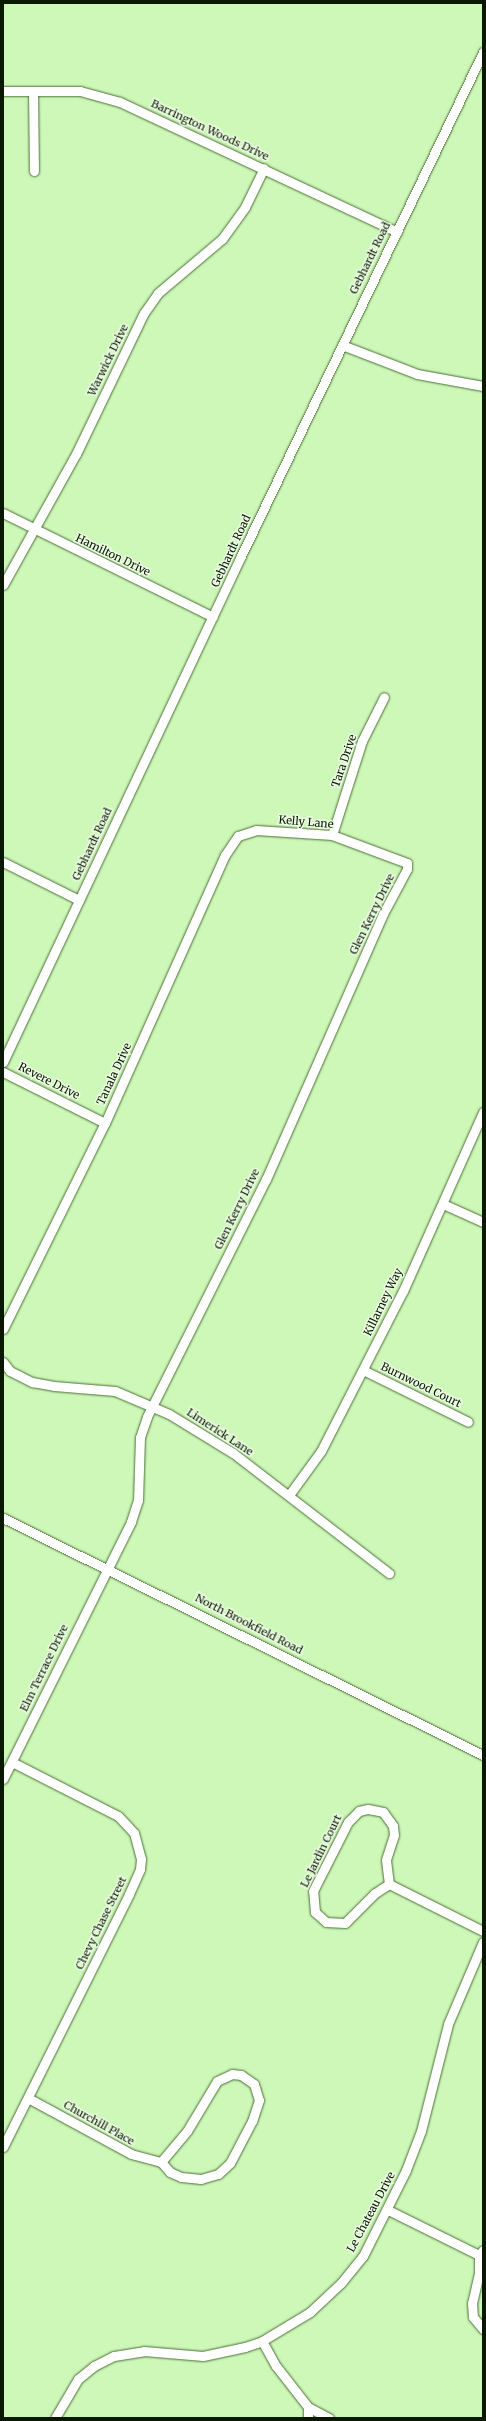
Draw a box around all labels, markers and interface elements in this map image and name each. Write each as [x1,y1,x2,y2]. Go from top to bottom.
street label: Barrington Woods Drive [149,97,271,163]
street label: Gebhardt Road [347,220,393,296]
street label: Warwick Drive [85,322,131,398]
street label: Gebhardt Road [208,513,254,589]
street label: Hamilton Drive [74,531,152,579]
street label: Tara Drive [329,733,359,789]
street label: Gebhardt Road [69,806,115,882]
street label: Kelly Lane [278,813,334,831]
street label: Glen Kerry Drive [347,872,397,956]
street label: Tanala Drive [94,1041,134,1107]
street label: Revere Drive [16,1060,82,1102]
street label: Glen Kerry Drive [212,1167,262,1251]
street label: Killarney Way [361,1266,405,1338]
street label: Burnwood Court [379,1360,463,1410]
street label: Limerick Lane [184,1406,256,1458]
street label: North Brookfield Road [193,1591,305,1657]
street label: Elm Terrace Drive [17,1622,71,1714]
street label: Le Jardin Court [298,1812,344,1890]
street label: Chevy Chase Street [73,1874,129,1972]
street label: Churchill Place [61,2098,137,2148]
street label: Le Chateau Drive [344,2170,398,2254]

